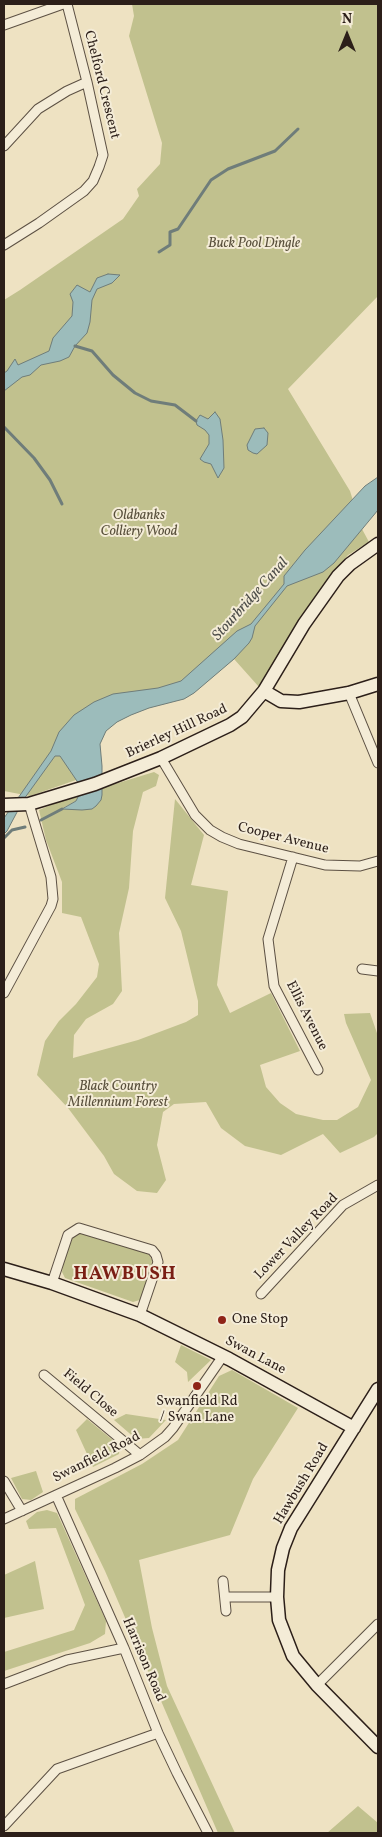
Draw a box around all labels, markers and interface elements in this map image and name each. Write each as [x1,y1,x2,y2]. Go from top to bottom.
north arrow [322,10,372,60]
text: N [342,10,352,29]
street label: Chelford Crescent [79,29,123,141]
park label: Buck Pool Dingle [208,236,300,252]
park label: Oldbanks Colliery Wood [101,508,177,540]
water label: Stourbridge Canal [209,555,293,645]
street label: Brierley Hill Road [124,701,230,763]
street label: Cooper Avenue [236,820,330,858]
street label: Ellis Avenue [281,979,331,1053]
park label: Black Country Millennium Forest [68,1079,168,1112]
street label: Lower Valley Road [252,1190,342,1284]
district label: HAWBUSH [72,1265,178,1287]
place label: One Stop [232,1312,288,1328]
marker: One Stop [216,1314,228,1326]
street label: Swan Lane [222,1333,288,1379]
street label: Field Close [59,1366,121,1422]
marker: Swanfield Rd / Swan Lane [191,1380,203,1392]
place label: Swanfield Rd / Swan Lane [156,1394,238,1426]
street label: Swanfield Road [51,1429,143,1487]
street label: Hawbush Road [271,1440,333,1528]
street label: Harrison Road [118,1615,168,1705]

